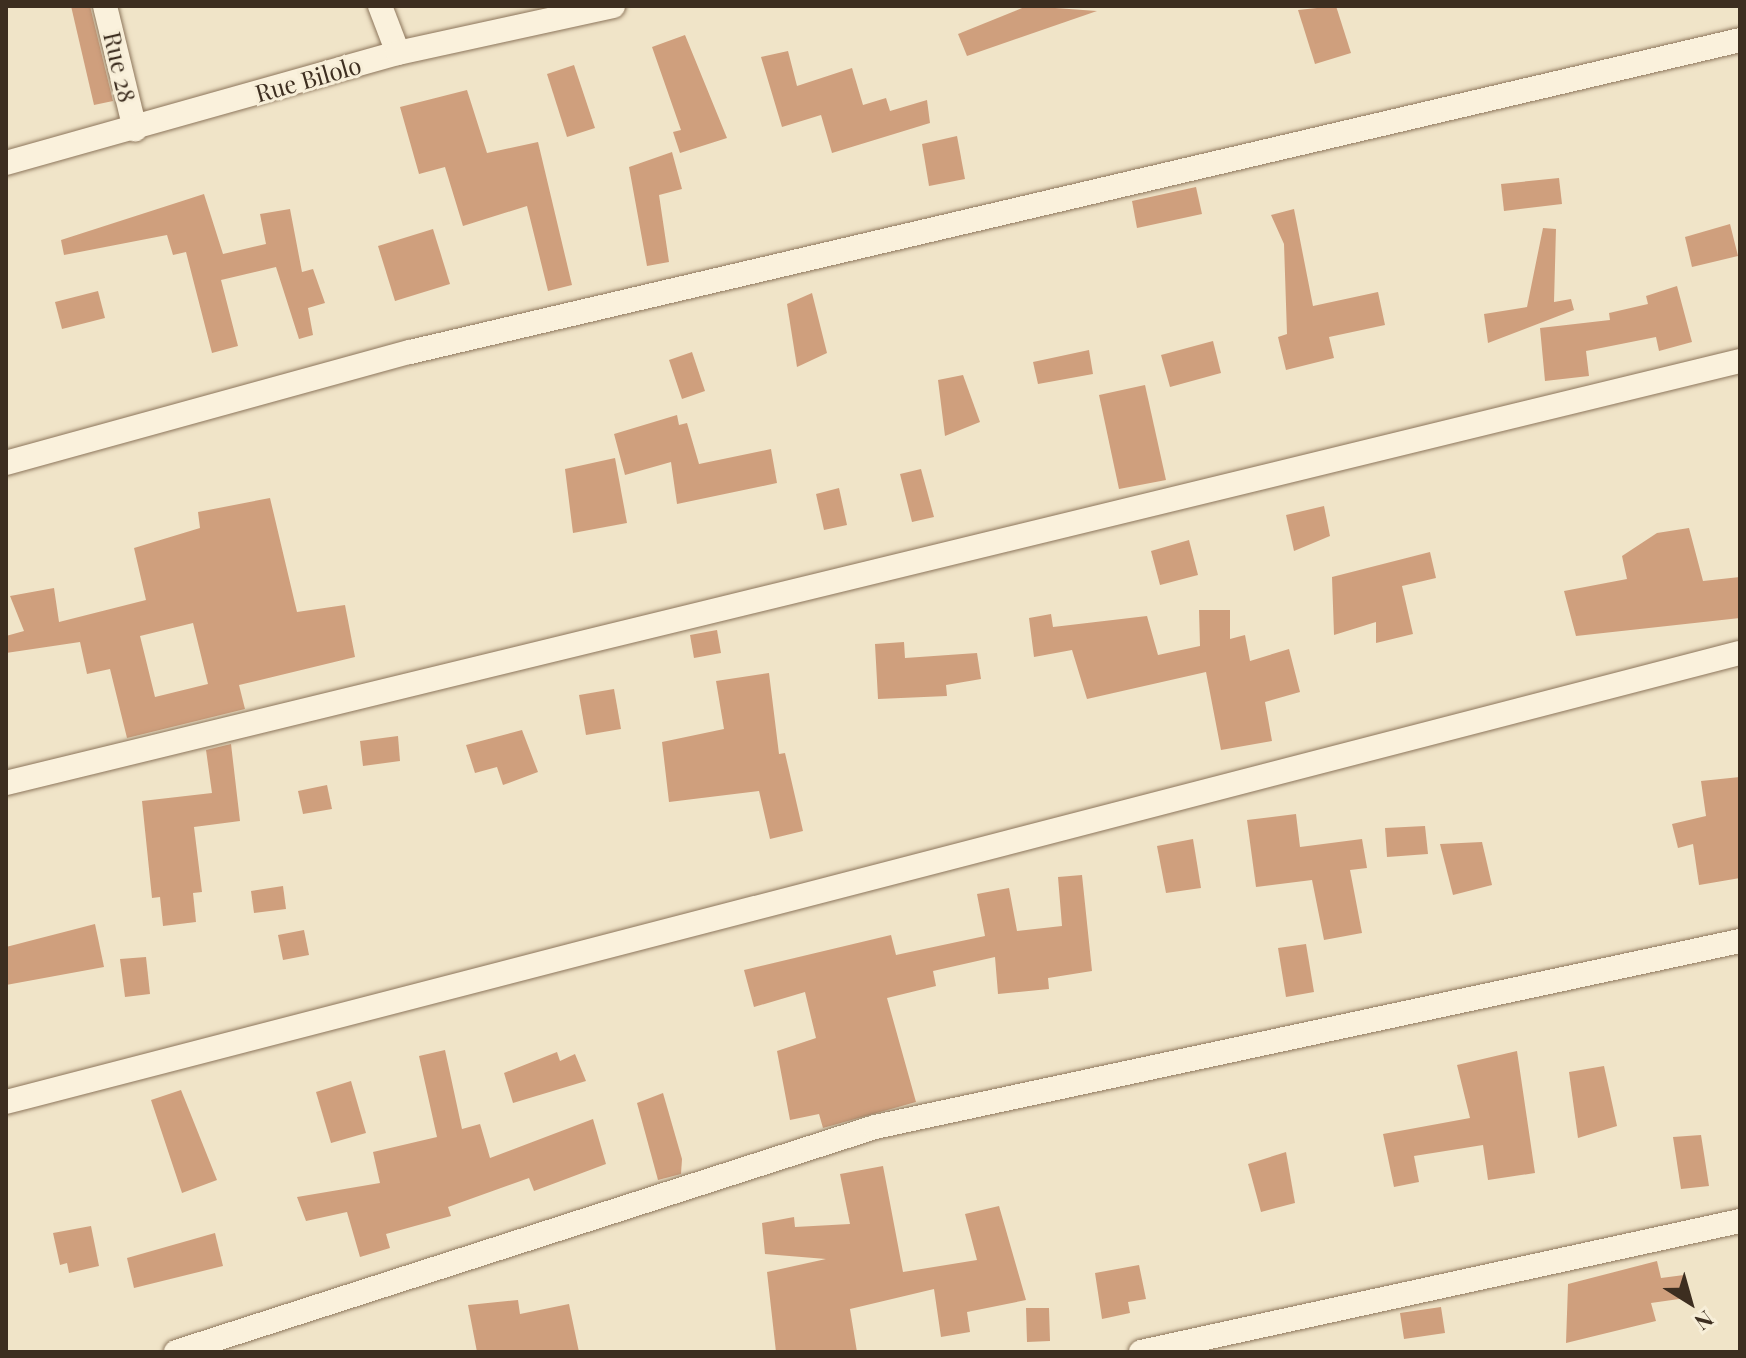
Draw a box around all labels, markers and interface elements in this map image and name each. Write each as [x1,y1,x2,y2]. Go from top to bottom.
street label: Rue 28 [98,29,142,105]
street label: Rue Bilolo [252,50,364,108]
north arrow [1650,1262,1730,1342]
text: N [1689,1304,1720,1338]

